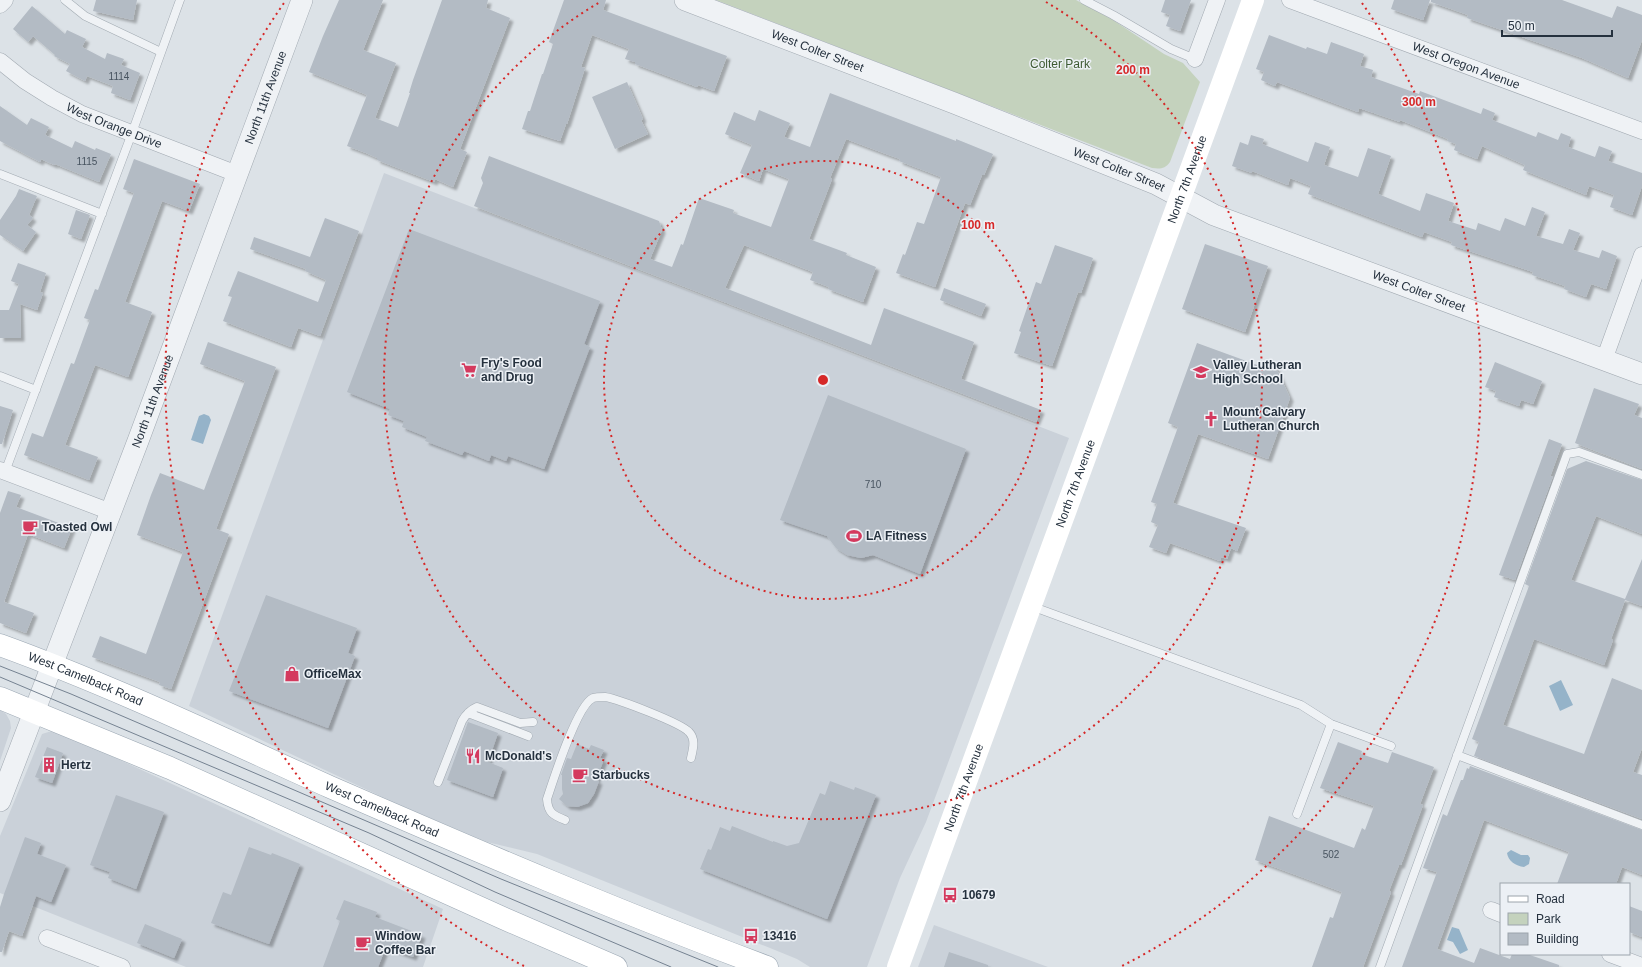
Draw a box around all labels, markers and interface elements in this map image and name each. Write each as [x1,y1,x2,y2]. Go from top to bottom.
scale bar [1502,12,1612,38]
text: 50 m [1508,19,1535,33]
street label: West Colter Street [769,27,866,75]
street label: West Oregon Avenue [1410,39,1522,92]
street label: North 11th Avenue [242,49,290,146]
park label: Colter Park [1030,57,1091,71]
text: 200 m [1116,63,1150,77]
house number: 1114 [109,71,130,82]
text: 300 m [1402,95,1436,109]
street label: West Orange Drive [64,100,164,151]
street label: North 7th Avenue [1165,133,1210,225]
street label: West Colter Street [1071,145,1168,195]
house number: 1115 [77,156,98,167]
text: 100 m [961,218,995,232]
street label: West Colter Street [1371,267,1468,315]
street label: North 11th Avenue [129,352,177,450]
place label: Fry's Food and Drug [481,356,542,384]
place label: Valley Lutheran High School [1213,358,1302,386]
supermarket icon: Fry's Food and Drug [460,361,478,379]
school or university icon: Valley Lutheran High School [1192,363,1210,381]
centre of rings [816,373,830,387]
place label: Mount Calvary Lutheran Church [1223,405,1320,433]
church icon: Mount Calvary Lutheran Church [1202,410,1220,428]
street label: North 7th Avenue [1053,437,1098,529]
house number: 710 [865,479,882,490]
cafe icon: Toasted Owl [21,518,39,536]
place label: Toasted Owl [42,520,112,534]
sports icon: LA Fitness [845,527,863,545]
place label: LA Fitness [866,529,927,543]
street label: West Camelback Road [26,649,145,709]
shop icon: OfficeMax [283,665,301,683]
place label: OfficeMax [304,667,362,681]
street label: North 7th Avenue [941,741,986,834]
restaurant icon: McDonald's [464,747,482,765]
place label: McDonald's [485,749,552,763]
building icon: Hertz [40,756,58,774]
place label: Hertz [61,758,91,772]
cafe icon: Starbucks [571,766,589,784]
place label: Starbucks [592,768,650,782]
street label: West Camelback Road [323,779,441,840]
house number: 502 [1323,849,1340,860]
legend [1500,883,1630,955]
bus stop icon: 10679 [941,886,959,904]
place label: 10679 [962,888,996,902]
text: Road [1536,892,1565,906]
text: Park [1536,912,1562,926]
bus stop icon: 13416 [742,927,760,945]
place label: Window Coffee Bar [375,929,436,957]
place label: 13416 [763,929,797,943]
text: Building [1536,932,1579,946]
cafe icon: Window Coffee Bar [354,934,372,952]

